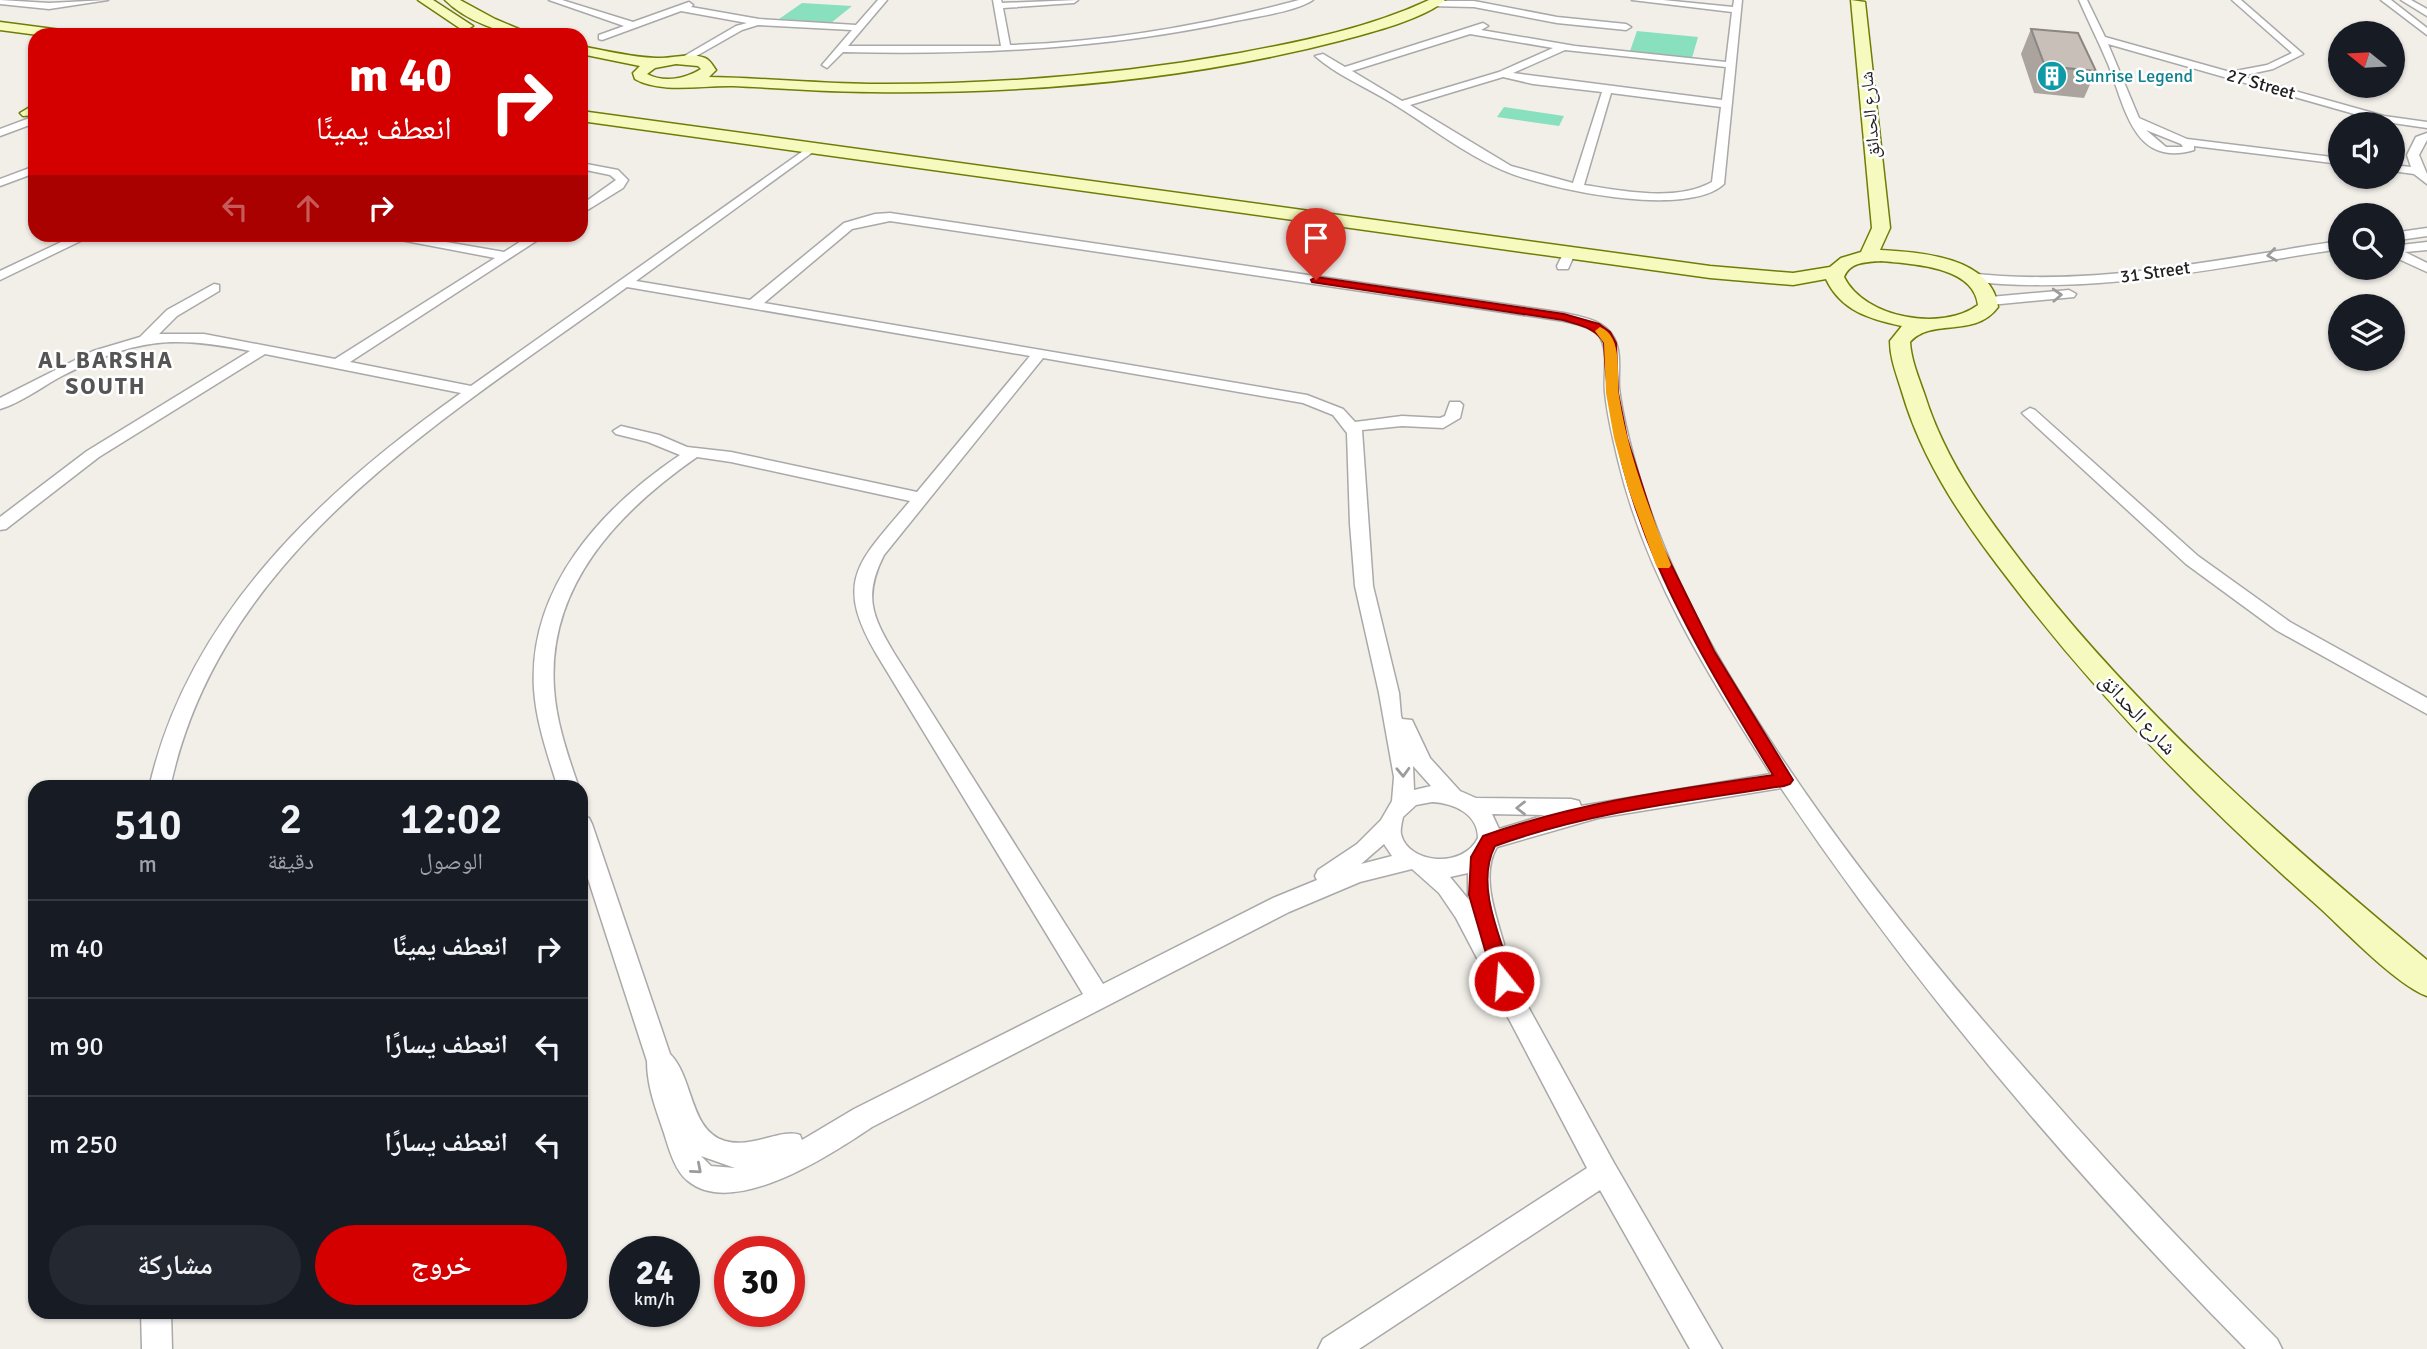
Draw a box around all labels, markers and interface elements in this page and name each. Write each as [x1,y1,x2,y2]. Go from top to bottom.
north arrow [2328,21,2404,98]
map controls [2328,21,2405,371]
text: 40 m [349,45,452,105]
icon: right [476,56,567,147]
building icon: Sunrise Legend [2035,59,2069,93]
street label: 27 Street [2224,64,2298,104]
place label: Sunrise Legend [2075,65,2193,87]
street label: شارع الحدائق [1855,70,1885,160]
text: انعطف يمينًا [316,109,452,148]
button: sound [2328,112,2405,189]
icon: left [216,189,254,227]
icon: ahead [289,189,327,227]
icon: right [362,189,400,227]
button: search [2328,203,2405,280]
pin [1286,208,1346,280]
icon: arrive [1297,219,1335,257]
one-way arrow [2266,248,2278,263]
street label: 31 Street [2119,256,2191,288]
one-way arrow [2052,287,2063,302]
button: layers [2328,294,2405,371]
district label: AL BARSHA SOUTH [38,346,174,401]
street label: شارع الحدائق [2094,668,2182,760]
one-way arrow [1395,767,1410,778]
text: 2 [279,794,302,845]
text: 12:02 [400,794,502,845]
text: 510 [114,800,182,851]
one-way arrow [1515,800,1526,816]
text: دقيقة [267,847,314,876]
text: الوصول [419,847,483,876]
text: m [139,850,157,879]
icon: right [529,930,567,968]
text: انعطف يمينًا [392,931,508,963]
text: 40 m [49,933,104,965]
position arrow [1467,944,1541,1018]
icon: left [529,1028,567,1066]
text: انعطف يسارًا [384,1029,508,1061]
text: 90 m [49,1031,104,1063]
icon: left [529,1126,567,1164]
text: انعطف يسارًا [384,1127,508,1159]
text: 250 m [49,1129,118,1161]
one-way arrow [689,1161,702,1173]
button: مشاركة [49,1225,301,1305]
button: خروج [315,1225,567,1305]
speed limit sign: 30 [714,1236,805,1327]
text: 24 [636,1251,673,1294]
text: km/h [634,1288,675,1310]

